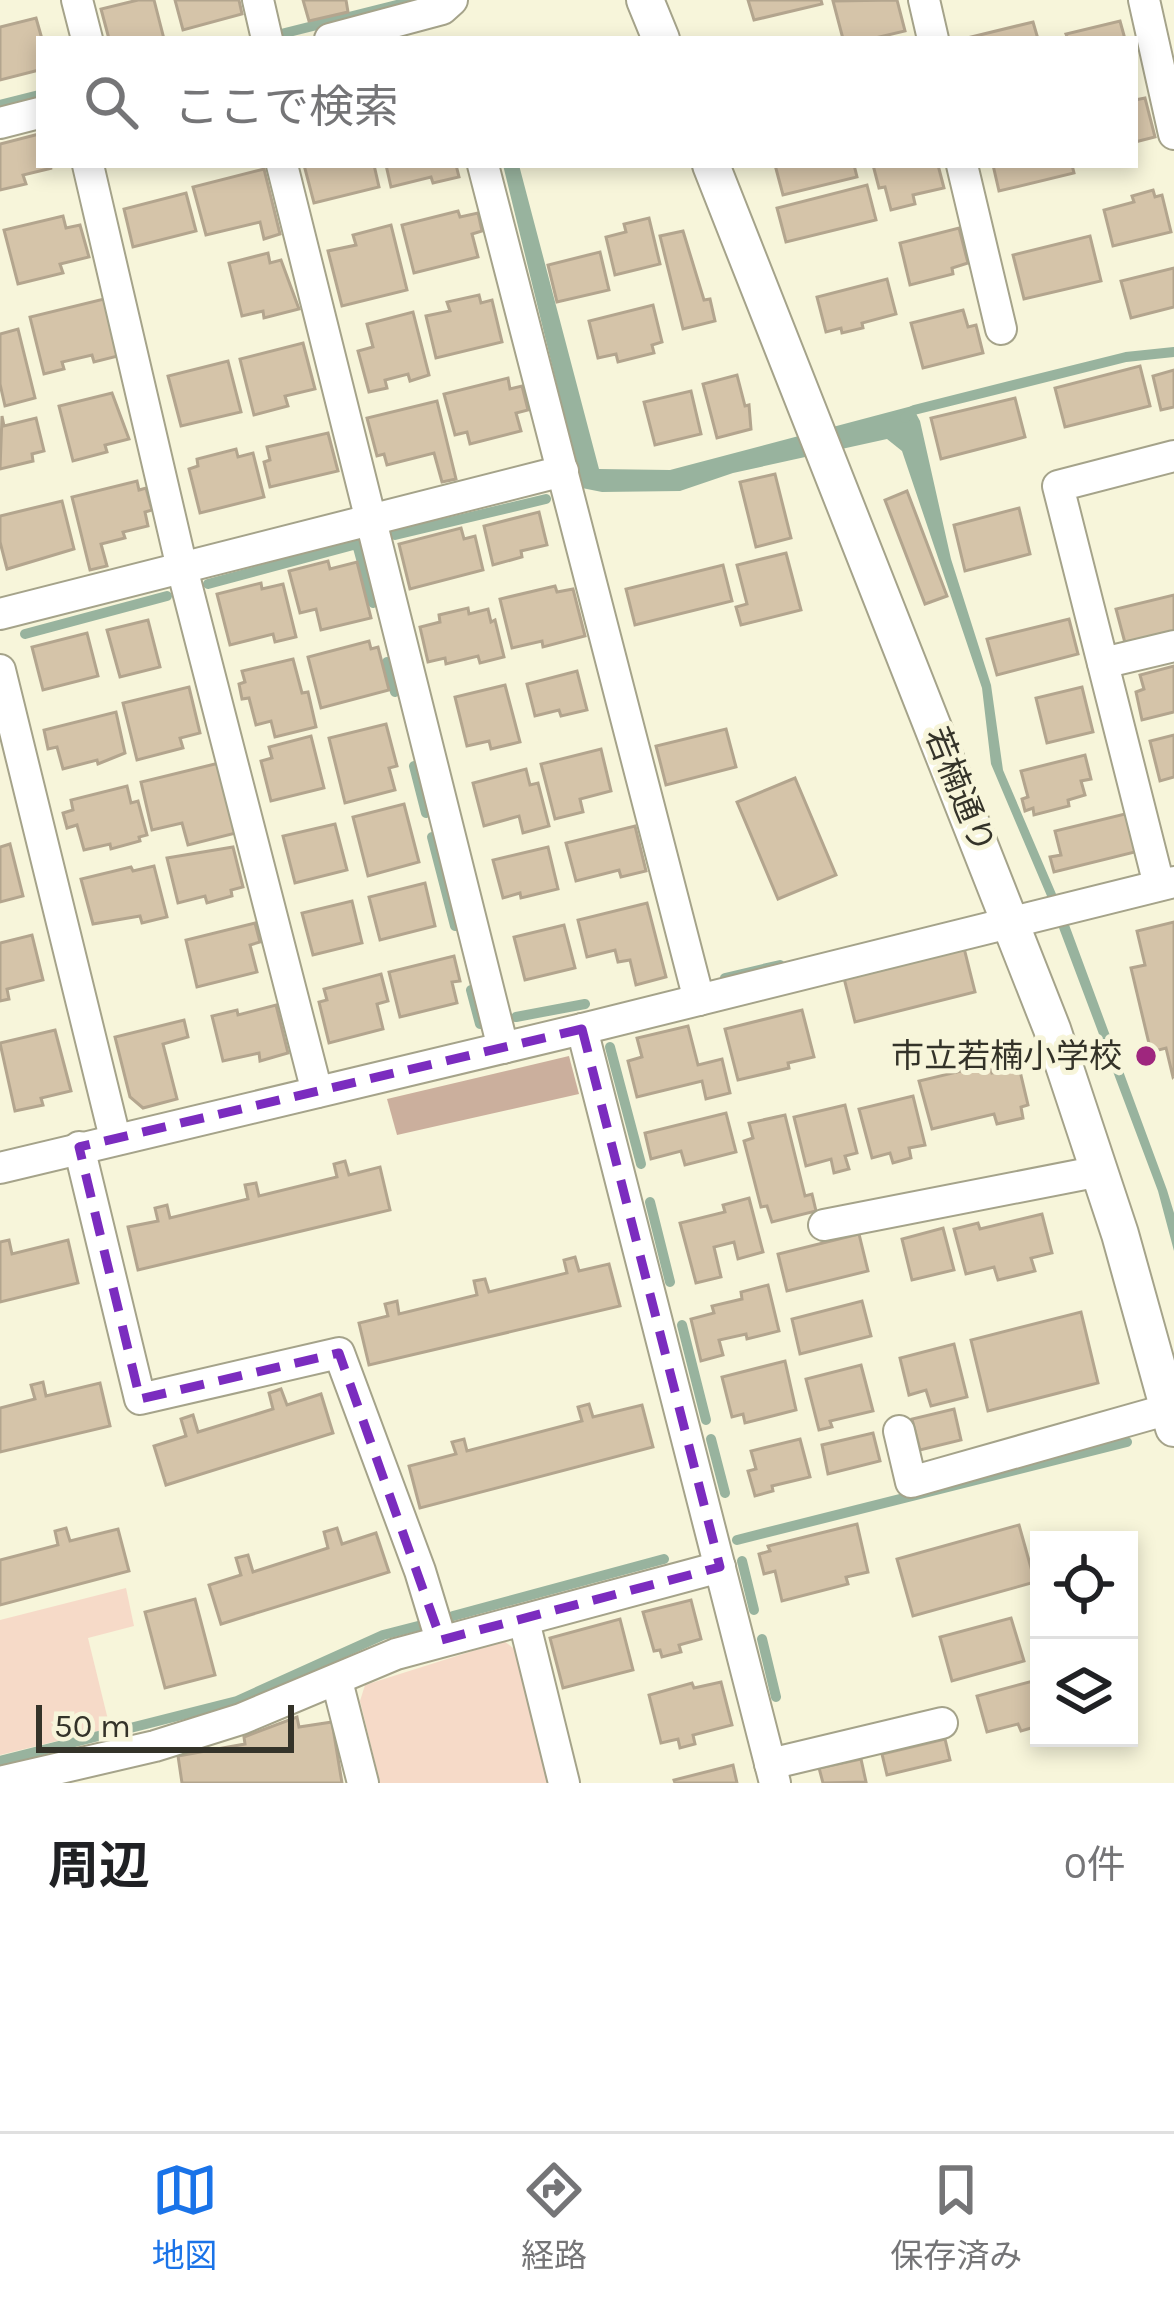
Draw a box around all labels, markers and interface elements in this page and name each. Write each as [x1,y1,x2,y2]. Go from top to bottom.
search box [36,36,1138,168]
icon: search [78,69,144,135]
text: ここで検索 [174,81,399,133]
street label: 若楠通り [918,722,1002,858]
place label: 市立若楠小学校 [891,1037,1122,1075]
marker: 市立若楠小学校 [1133,1043,1159,1069]
map controls [1030,1531,1138,1747]
button: locate [1030,1531,1138,1639]
button: layers [1030,1639,1138,1747]
scale bar [36,1699,294,1752]
text: 50 m [54,1707,131,1745]
text: 周辺 [48,1836,150,1896]
text: 0件 [1064,1842,1126,1888]
tab: 地図 [152,2157,218,2277]
tab: 経路 [521,2157,587,2277]
tab: 保存済み [890,2157,1022,2277]

